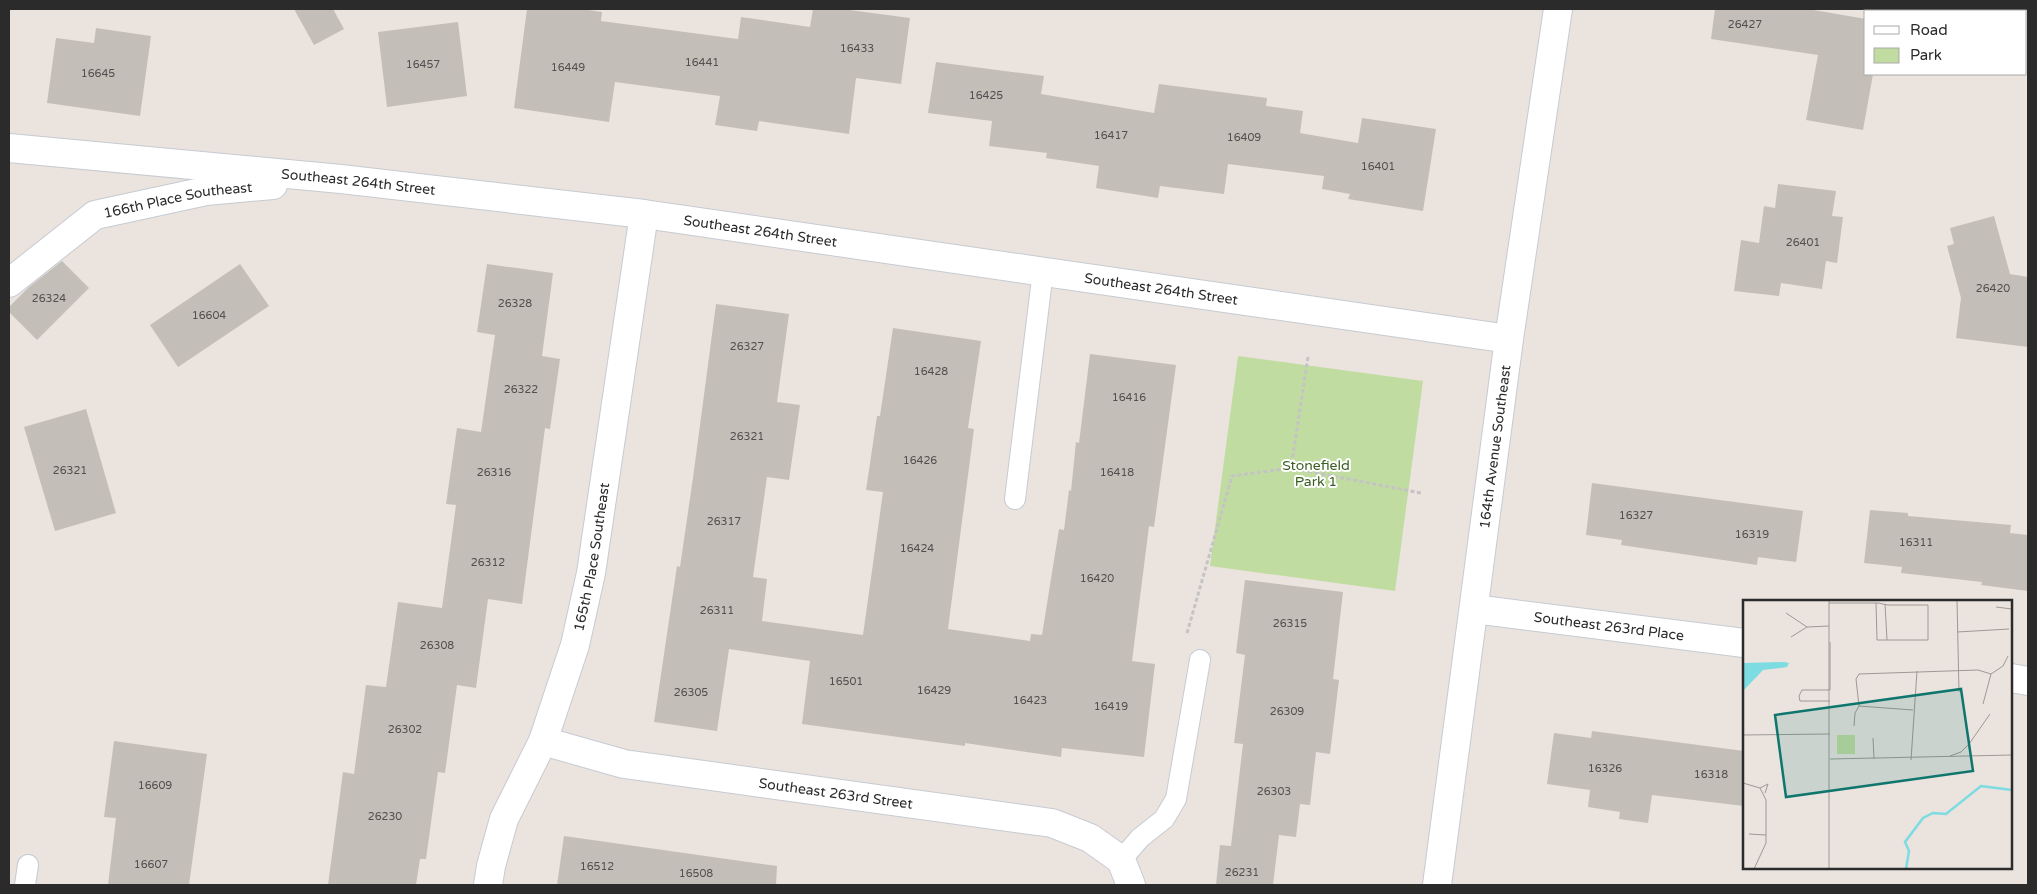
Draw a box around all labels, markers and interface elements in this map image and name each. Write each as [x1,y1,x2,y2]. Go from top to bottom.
legend [1864,10,2027,75]
house number: 26427 [1728,18,1762,31]
text: Road [1910,21,1948,39]
house number: 16433 [840,42,874,55]
text: Park [1910,46,1942,64]
house number: 16441 [685,56,719,69]
house number: 16457 [406,58,440,71]
house number: 16449 [551,61,585,74]
house number: 16645 [81,67,115,80]
house number: 16425 [969,89,1003,102]
house number: 16417 [1094,129,1128,142]
house number: 16409 [1227,131,1261,144]
house number: 16401 [1361,160,1395,173]
street label: Southeast 264th Street [280,165,437,199]
street label: 166th Place Southeast [102,179,254,222]
street label: Southeast 264th Street [682,212,839,251]
house number: 26401 [1786,236,1820,249]
street label: Southeast 264th Street [1083,270,1240,309]
house number: 26420 [1976,282,2010,295]
house number: 26324 [32,292,66,305]
house number: 26328 [498,297,532,310]
house number: 16604 [192,309,226,322]
house number: 26327 [730,340,764,353]
street label: 164th Avenue Southeast [1476,363,1515,530]
house number: 16428 [914,365,948,378]
house number: 26322 [504,383,538,396]
house number: 16416 [1112,391,1146,404]
house number: 26321 [730,430,764,443]
house number: 16426 [903,454,937,467]
park label: Stonefield Park 1 [1282,457,1350,490]
house number: 26321 [53,464,87,477]
house number: 26316 [477,466,511,479]
house number: 16418 [1100,466,1134,479]
street label: 165th Place Southeast [570,481,613,633]
house number: 16327 [1619,509,1653,522]
house number: 26317 [707,515,741,528]
house number: 16319 [1735,528,1769,541]
house number: 16311 [1899,536,1933,549]
house number: 16424 [900,542,934,555]
house number: 26312 [471,556,505,569]
house number: 16420 [1080,572,1114,585]
inset map [1743,600,2012,869]
house number: 26311 [700,604,734,617]
street label: Southeast 263rd Place [1533,609,1685,644]
house number: 26315 [1273,617,1307,630]
house number: 26308 [420,639,454,652]
house number: 16501 [829,675,863,688]
house number: 16429 [917,684,951,697]
house number: 26305 [674,686,708,699]
house number: 16423 [1013,694,1047,707]
house number: 16419 [1094,700,1128,713]
house number: 26309 [1270,705,1304,718]
house number: 26302 [388,723,422,736]
house number: 16326 [1588,762,1622,775]
house number: 16318 [1694,768,1728,781]
street label: Southeast 263rd Street [758,775,914,813]
house number: 16609 [138,779,172,792]
house number: 26303 [1257,785,1291,798]
house number: 26230 [368,810,402,823]
house number: 16607 [134,858,168,871]
house number: 16512 [580,860,614,873]
house number: 26231 [1225,866,1259,879]
house number: 16508 [679,867,713,880]

